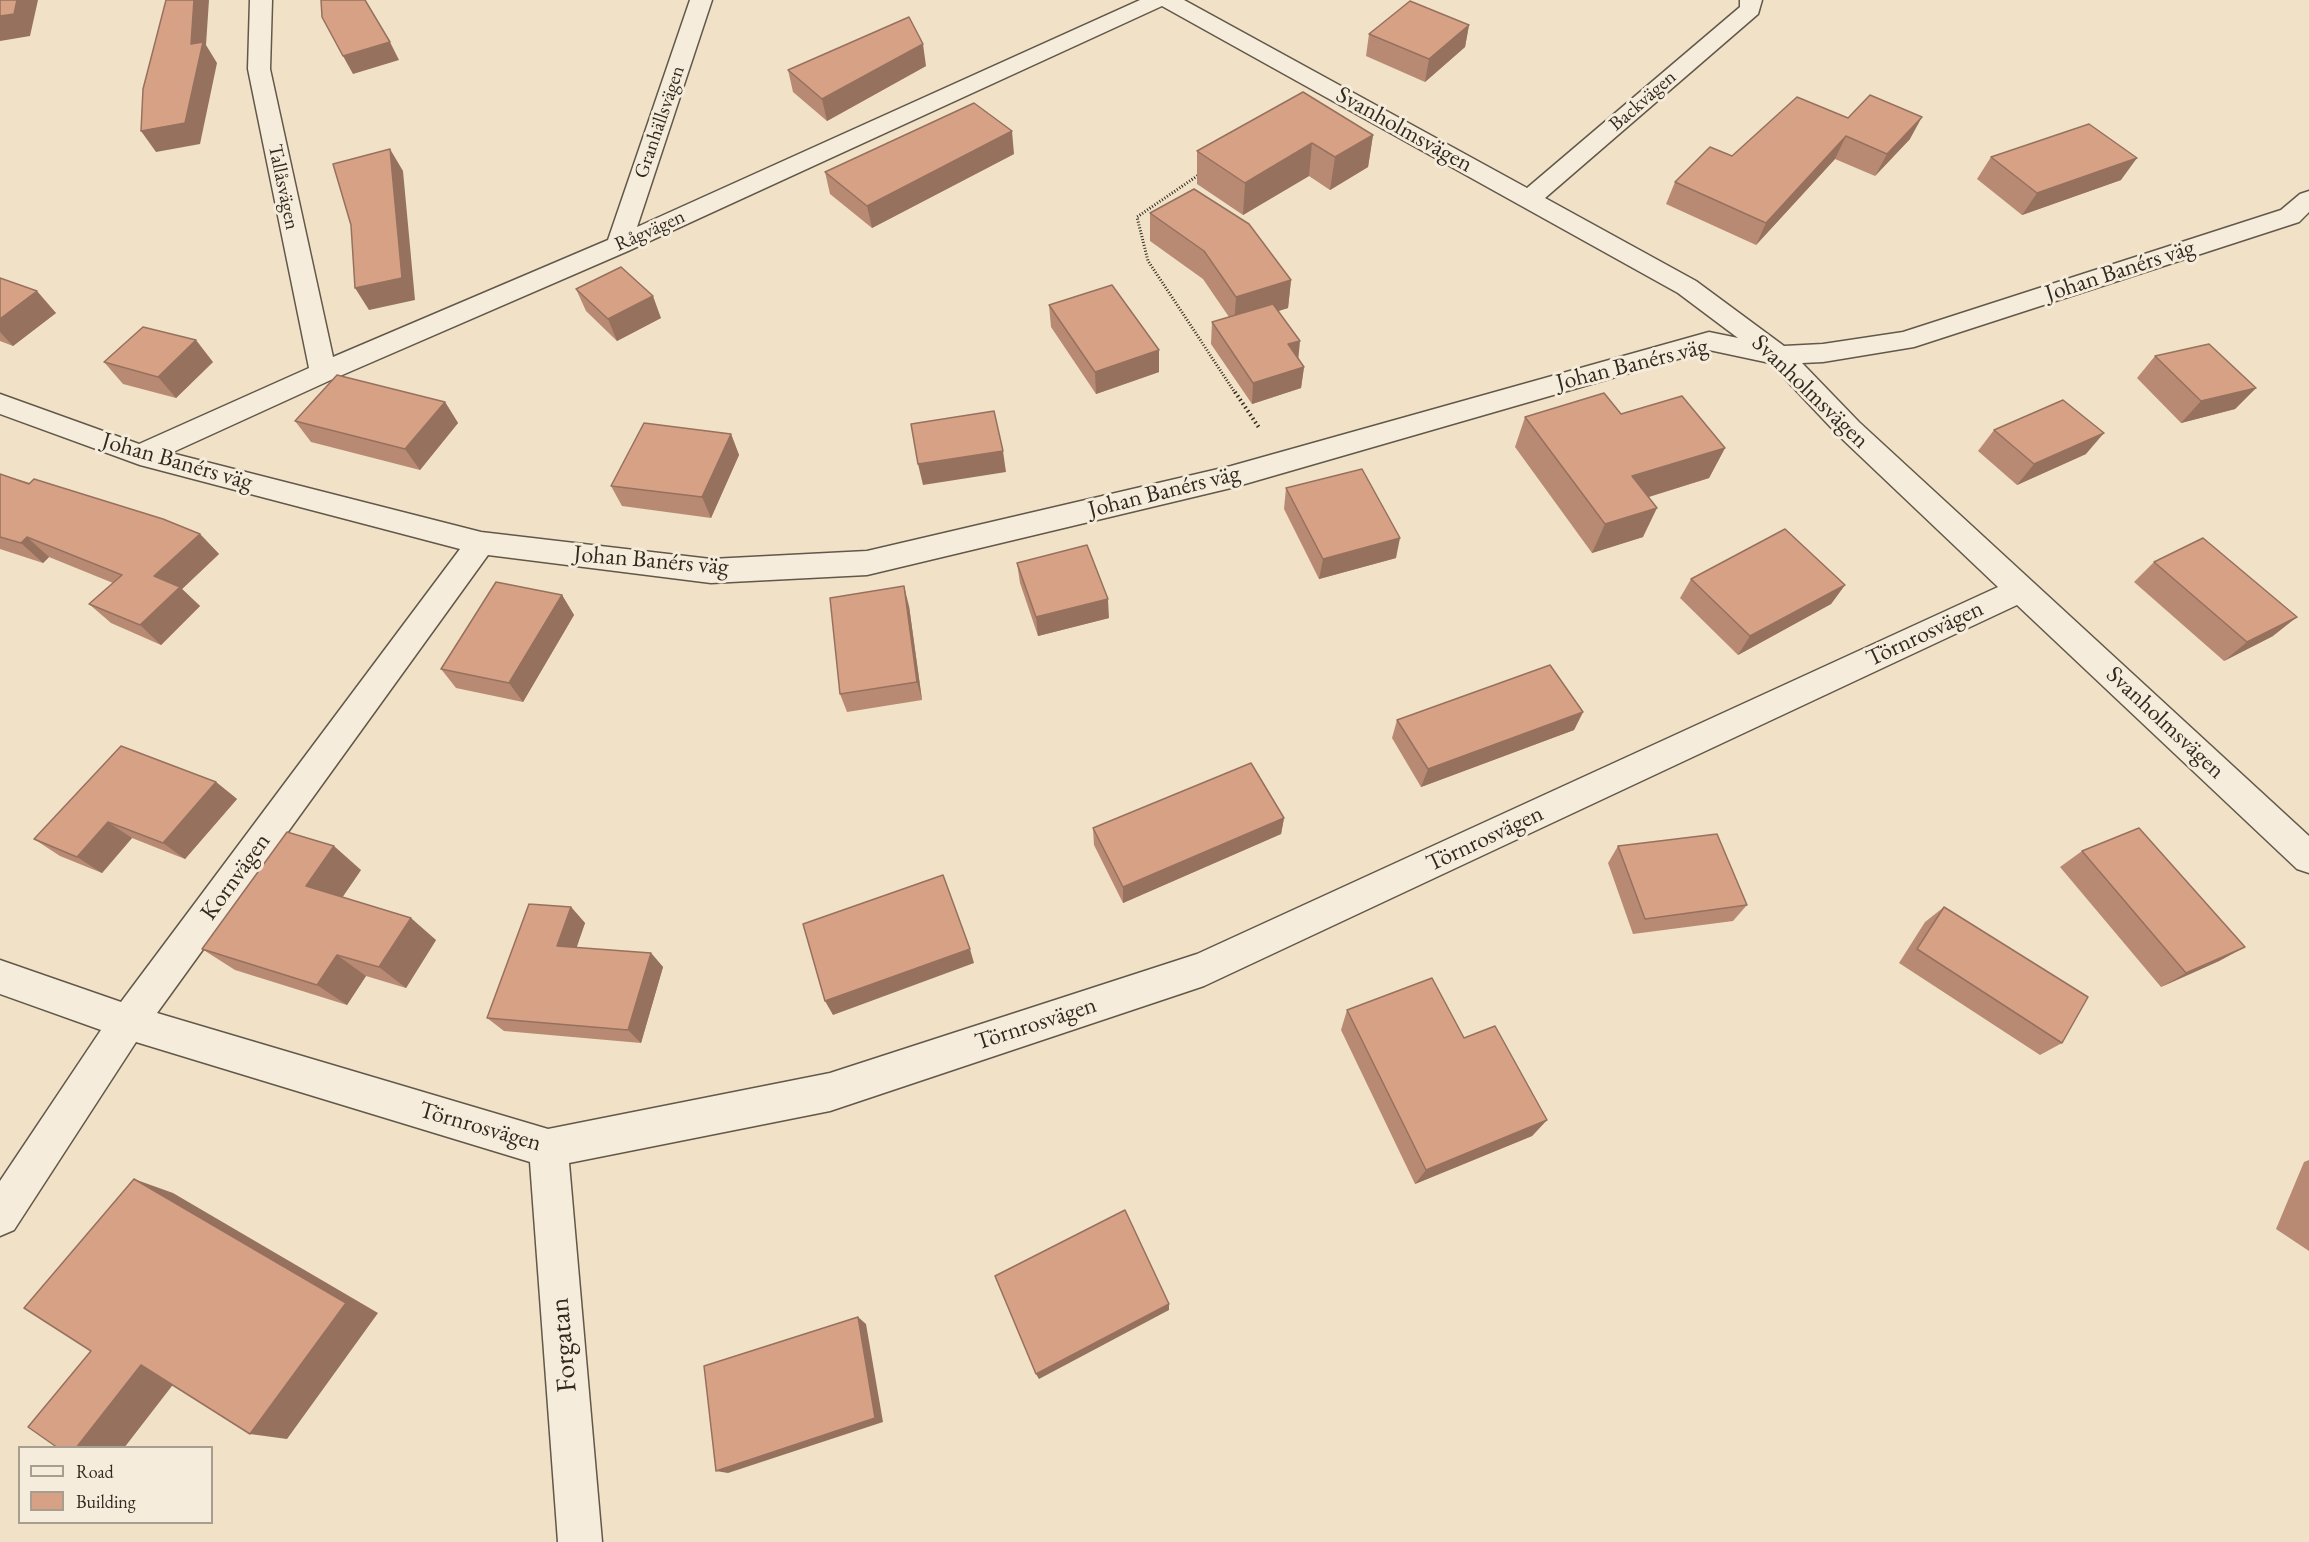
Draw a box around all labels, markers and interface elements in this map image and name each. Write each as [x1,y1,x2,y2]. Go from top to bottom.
street label: Granhällsvägen [630,62,690,182]
street label: Backvägen [1605,65,1681,137]
street label: Svanholmsvägen [1331,81,1477,179]
street label: Tallåsvägen [262,142,304,232]
street label: Rågvägen [611,205,689,257]
street label: Johan Banérs väg [2042,233,2198,309]
street label: Svanholmsvägen [1745,329,1875,455]
street label: Johan Banérs väg [1553,332,1711,398]
street label: Johan Banérs väg [98,427,256,497]
street label: Johan Banérs väg [1085,459,1243,525]
street label: Johan Banérs väg [572,540,730,582]
street label: Törnrosvägen [1862,594,1988,674]
street label: Svanholmsvägen [2100,661,2230,785]
street label: Törnrosvägen [1422,799,1548,879]
street label: Kornvägen [195,828,277,926]
street label: Törnrosvägen [972,991,1100,1057]
street label: Törnrosvägen [415,1096,545,1158]
street label: Forgatan [543,1296,585,1394]
legend [18,1446,213,1524]
text: Road [76,1460,114,1483]
text: Building [76,1490,136,1513]

